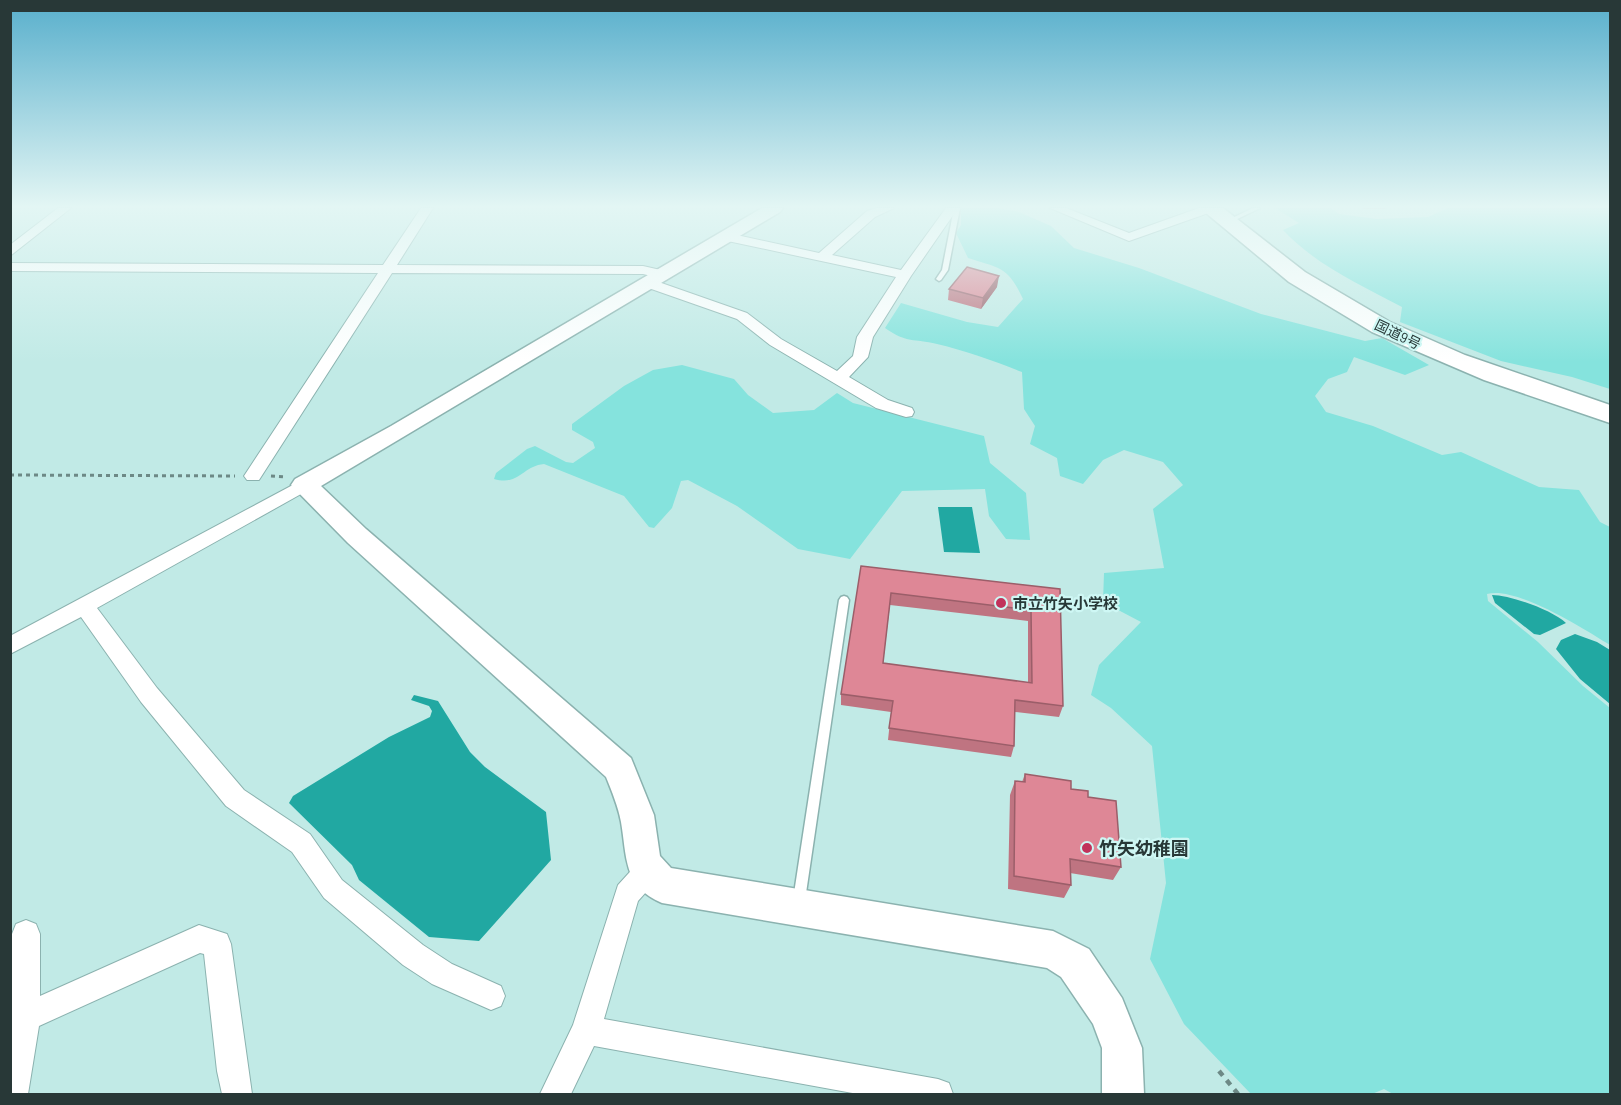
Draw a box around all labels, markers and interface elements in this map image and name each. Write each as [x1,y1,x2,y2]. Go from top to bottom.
street label: 国道9号 [1372,316,1424,352]
place label: 市立竹矢小学校 [1013,594,1118,612]
marker: 市立竹矢小学校 [994,596,1008,610]
place label: 竹矢幼稚園 [1099,837,1189,859]
marker: 竹矢幼稚園 [1080,841,1094,855]

